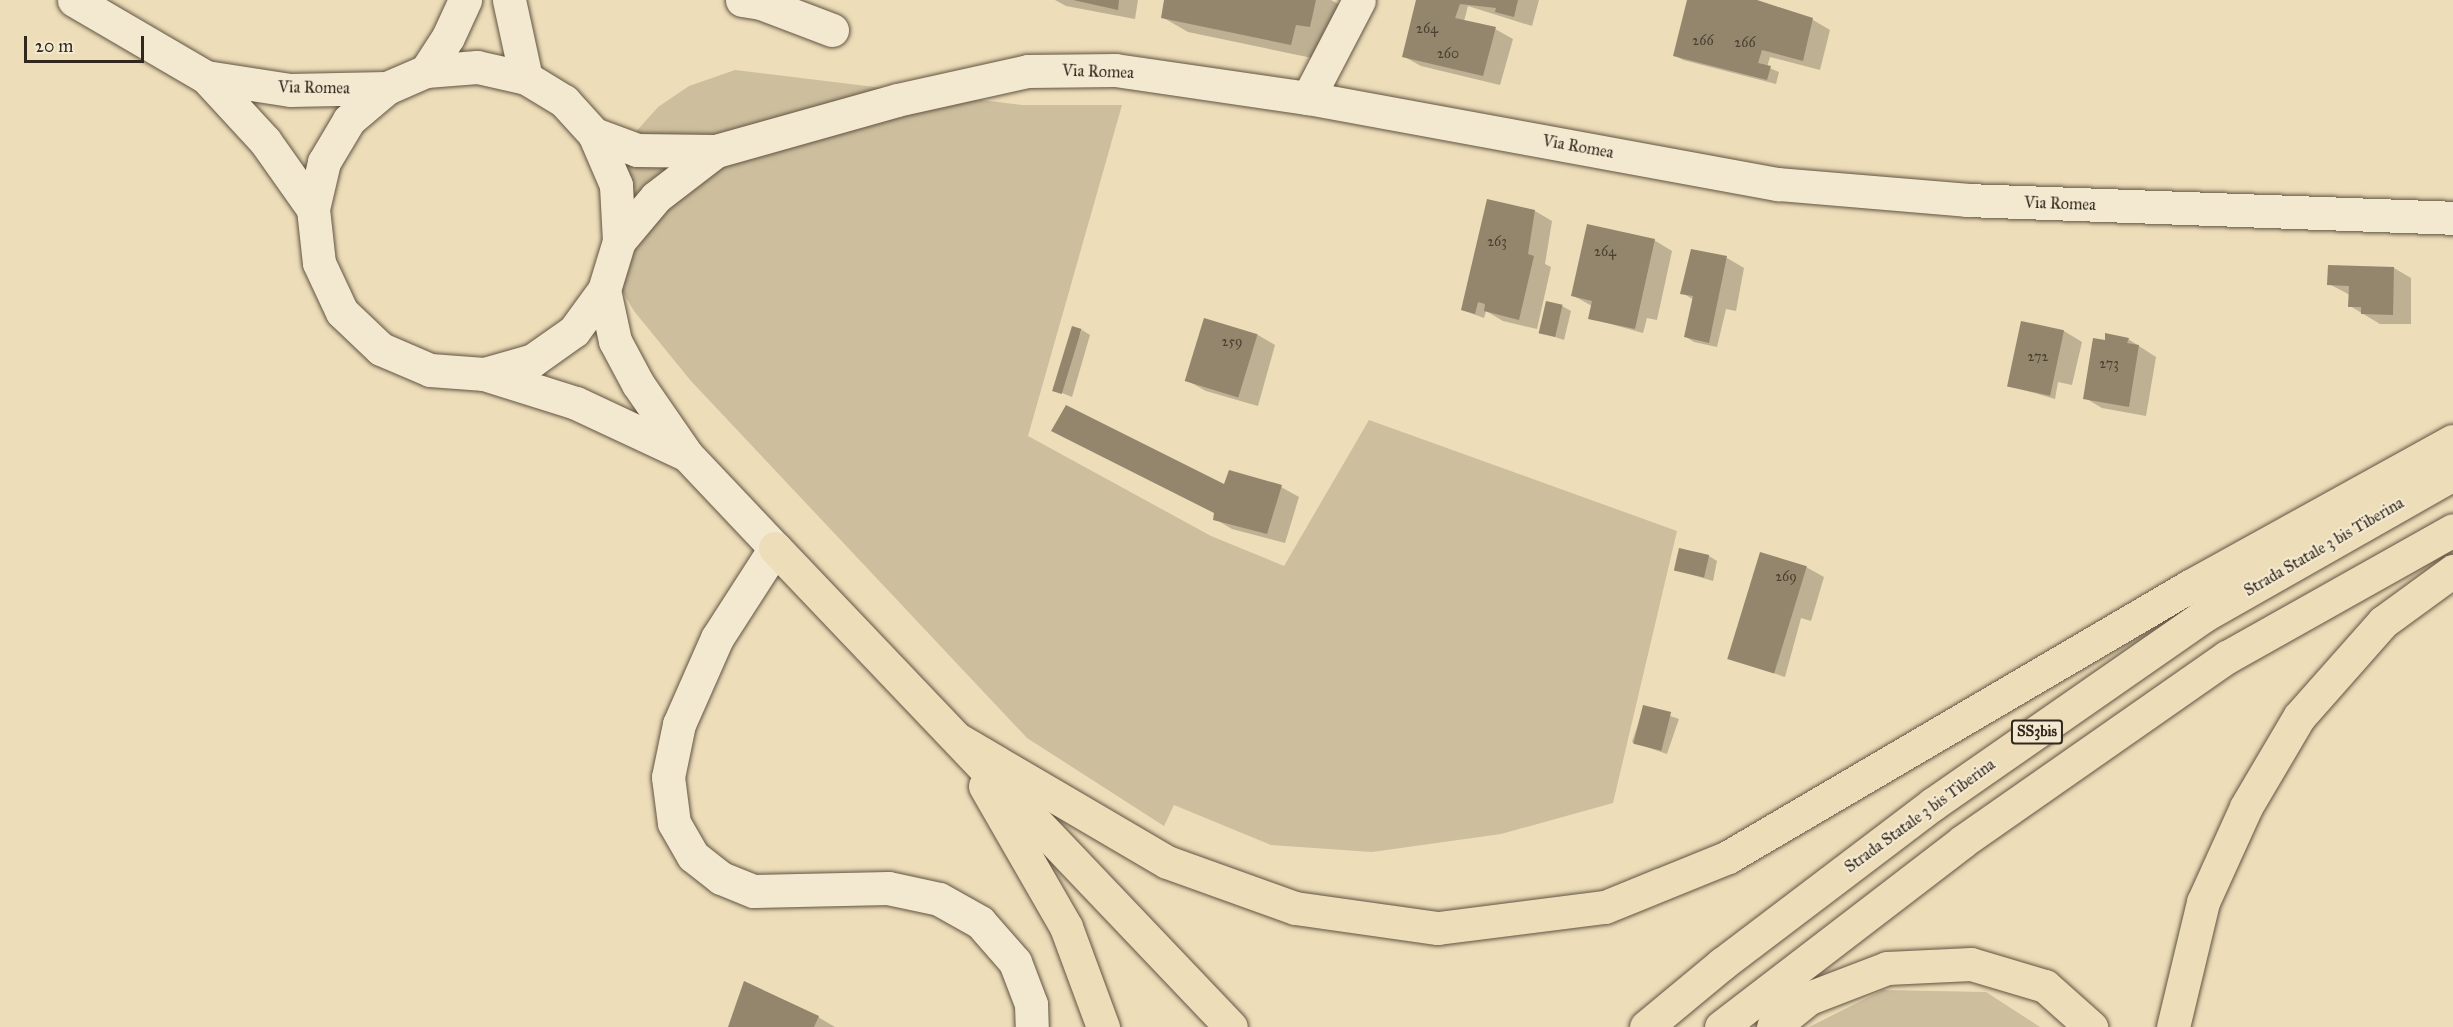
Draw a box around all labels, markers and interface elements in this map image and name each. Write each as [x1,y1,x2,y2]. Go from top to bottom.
house number: 264 [1416,21,1438,37]
scale bar [27,24,147,62]
house number: 266 [1692,33,1714,49]
text: 20 m [35,35,73,57]
house number: 266 [1734,35,1756,51]
house number: 260 [1437,46,1459,62]
street label: Via Romea [1062,61,1134,83]
street label: Via Romea [278,78,350,98]
street label: Via Romea [1541,131,1615,163]
street label: Via Romea [2024,193,2096,215]
house number: 263 [1487,234,1507,250]
house number: 264 [1594,244,1616,260]
house number: 259 [1222,334,1242,350]
house number: 272 [2028,349,2048,365]
house number: 273 [2099,356,2119,372]
street label: Strada Statale 3 bis Tiberina [2241,493,2407,601]
house number: 269 [1775,569,1797,585]
road number: SS3bis [2010,720,2064,744]
street label: Strada Statale 3 bis Tiberina [1841,755,1999,877]

